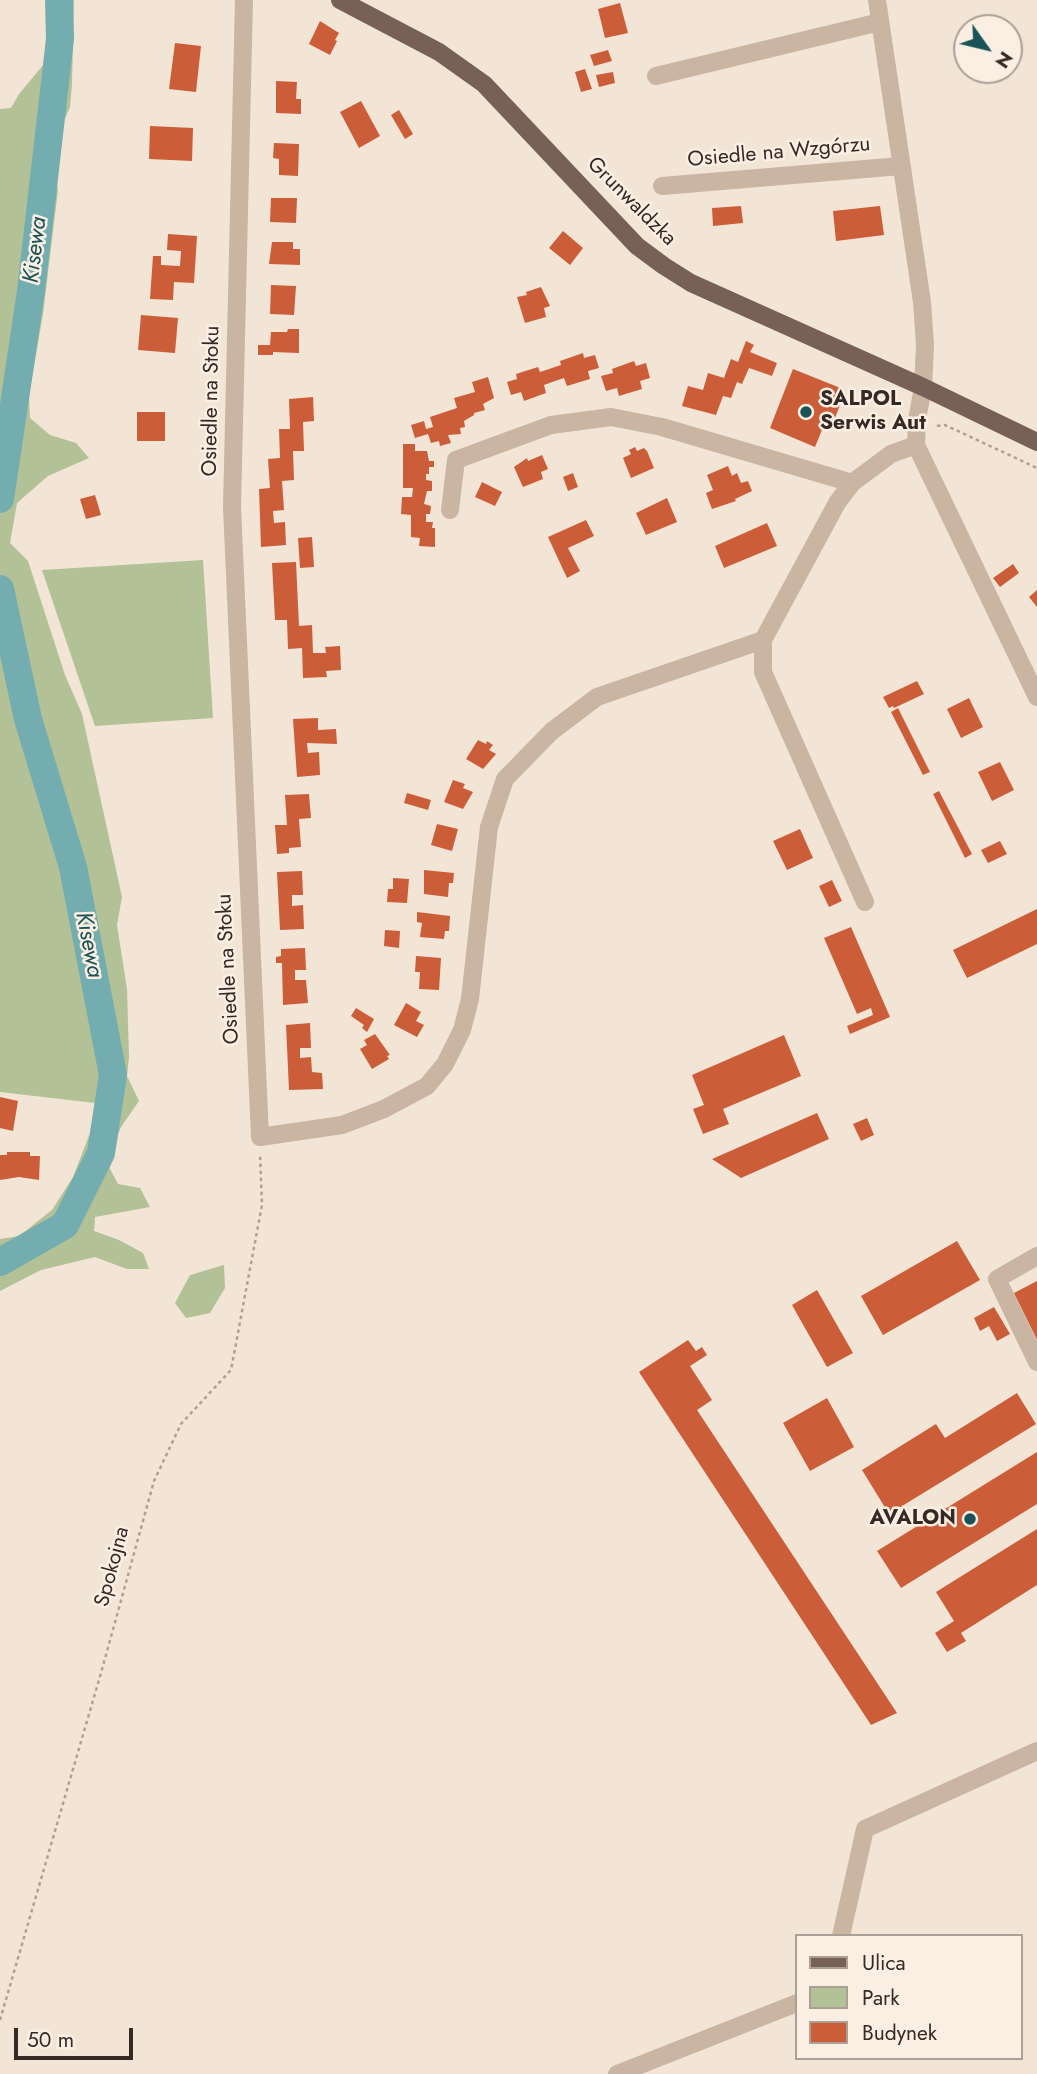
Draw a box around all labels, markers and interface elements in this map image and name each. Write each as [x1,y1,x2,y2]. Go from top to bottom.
north arrow [953,14,1023,84]
text: N [989,46,1020,74]
street label: Osiedle na Wzgórzu [687,132,871,174]
street label: Grunwaldzka [581,152,681,252]
water label: Kisewa [18,215,54,285]
street label: Osiedle na Stoku [198,325,226,477]
place label: SALPOL Serwis Aut [820,387,926,437]
marker: SALPOL Serwis Aut [798,404,814,420]
street label: Osiedle na Stoku [212,893,246,1045]
water label: Kisewa [68,910,108,980]
place label: AVALON [870,1506,956,1532]
marker: AVALON [962,1511,978,1527]
street label: Spokojna [90,1524,136,1610]
legend [796,1934,1023,2060]
text: Ulica [862,1948,906,1978]
text: Park [862,1983,899,2013]
scale bar [18,2014,136,2058]
text: Budynek [862,2018,937,2048]
text: 50 m [27,2025,74,2055]

